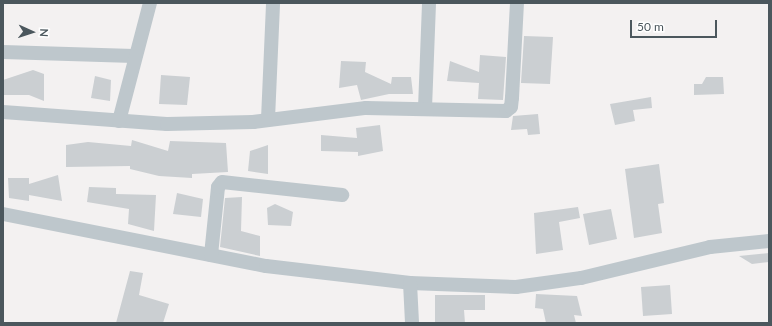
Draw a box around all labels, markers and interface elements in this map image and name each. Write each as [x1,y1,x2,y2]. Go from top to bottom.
north arrow [12,12,52,52]
scale bar [632,12,719,38]
text: 50 m [637,19,664,34]
text: N [38,28,51,37]

